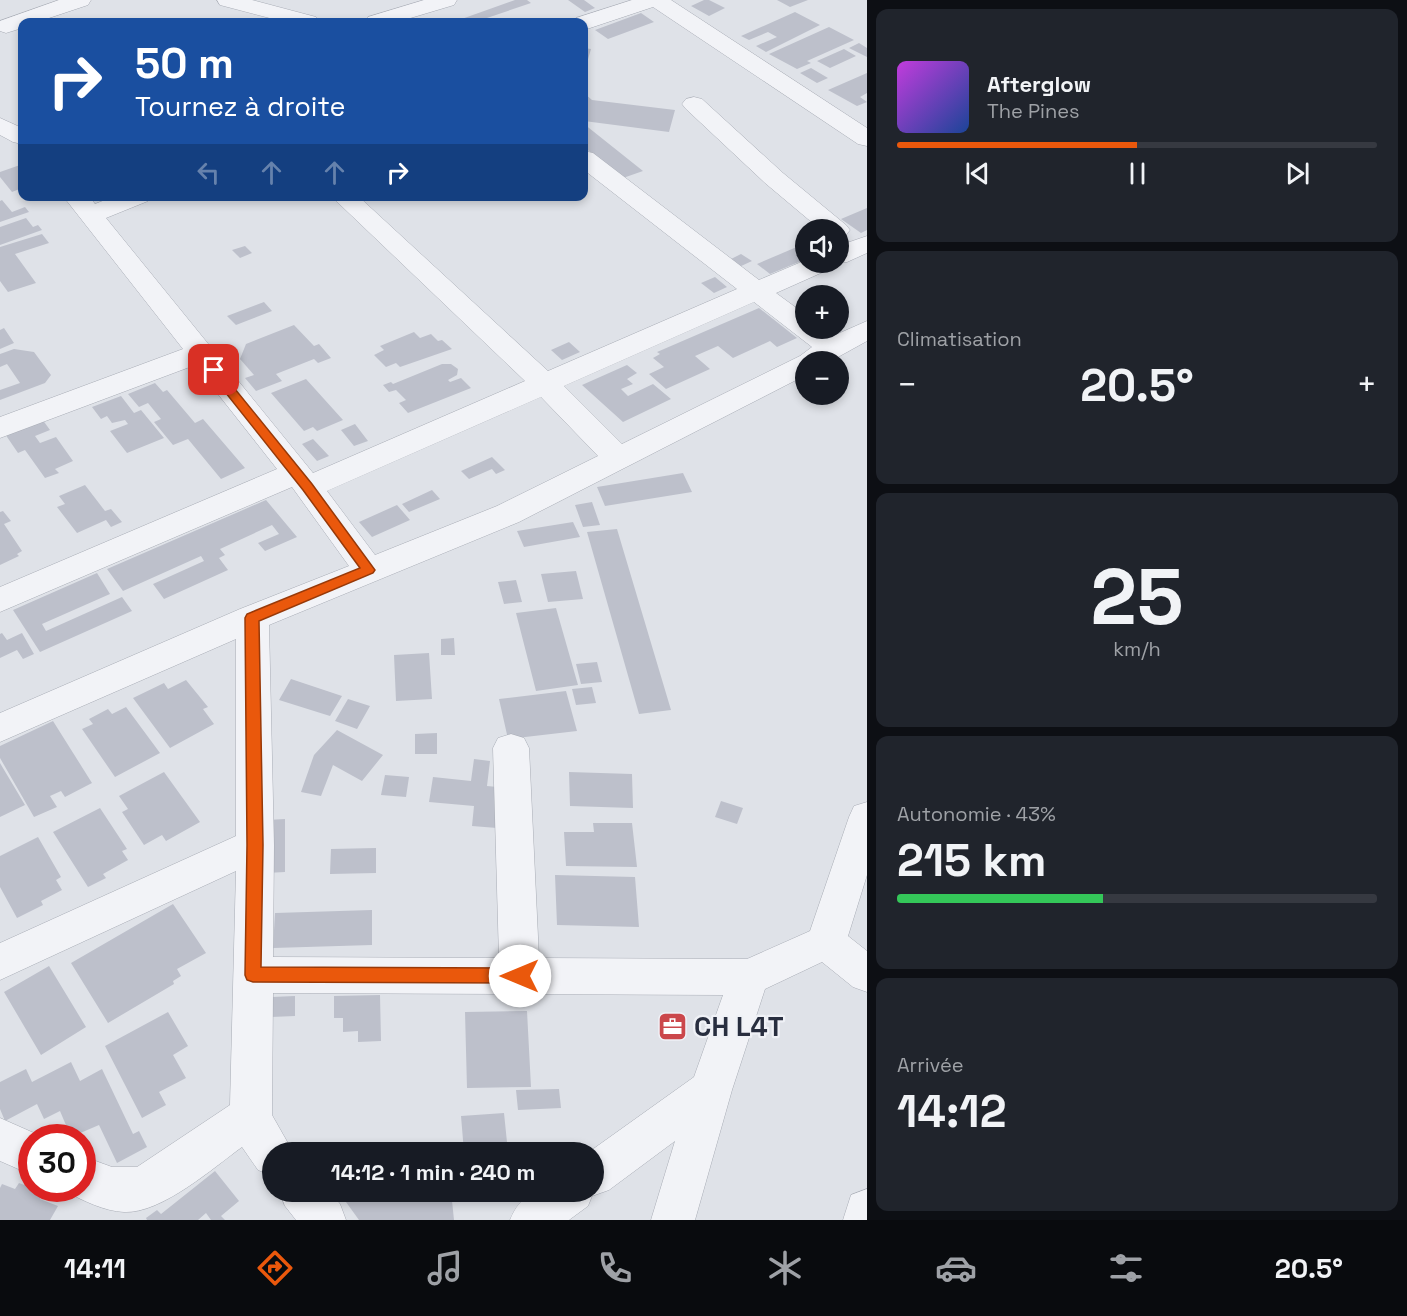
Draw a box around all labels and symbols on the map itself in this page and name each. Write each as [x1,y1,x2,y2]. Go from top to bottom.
pin [188,344,239,395]
position arrow [488,944,552,1008]
place label: CH L4T [694,1009,784,1044]
office icon: CH L4T [657,1010,689,1042]
speed limit sign: 30 [18,1124,96,1202]

